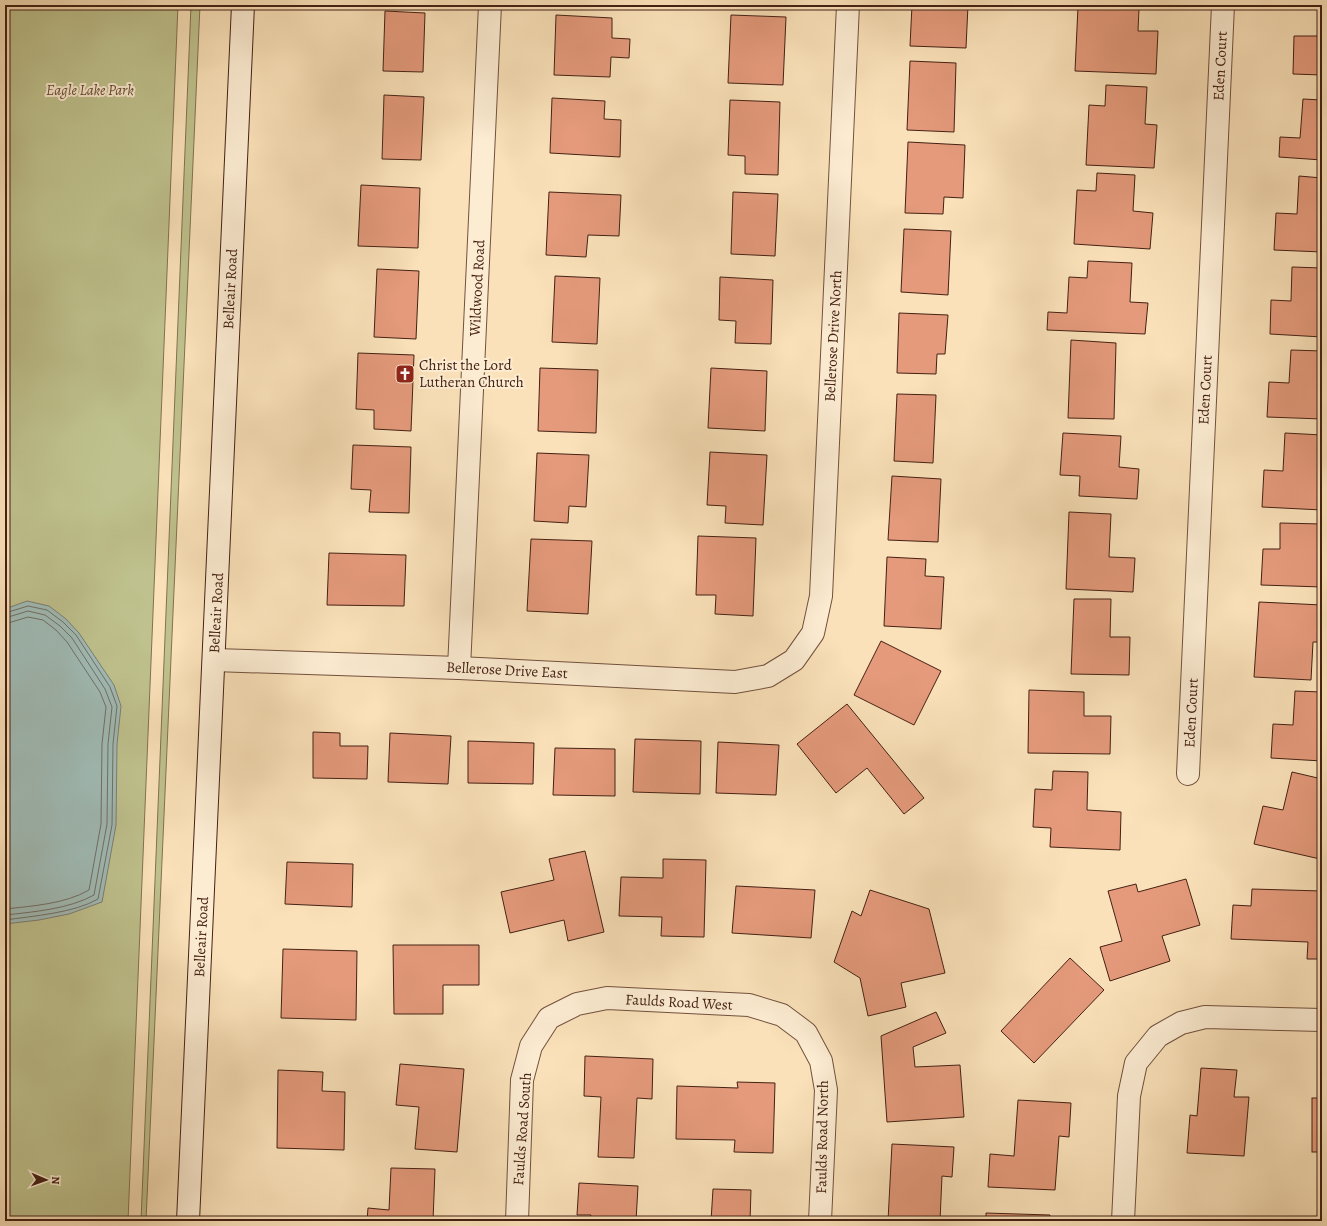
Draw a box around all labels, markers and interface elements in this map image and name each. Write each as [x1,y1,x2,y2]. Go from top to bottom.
street label: Eden Court [1208,31,1232,101]
park label: Eagle Lake Park [46,80,134,100]
street label: Wildwood Road [464,238,490,338]
street label: Belleair Road [218,247,242,330]
street label: Bellerose Drive North [820,270,846,402]
place label: Christ the Lord Lutheran Church [419,355,524,392]
street label: Eden Court [1193,355,1217,425]
church icon: Christ the Lord Lutheran Church [394,363,416,385]
street label: Belleair Road [204,571,228,654]
street label: Bellerose Drive East [446,657,568,683]
street label: Eden Court [1179,678,1203,748]
street label: Belleair Road [189,895,213,978]
street label: Faulds Road West [625,989,733,1015]
street label: Faulds Road South [508,1072,536,1186]
street label: Faulds Road North [811,1080,833,1194]
north arrow [26,1160,66,1200]
text: N [48,1176,63,1185]

